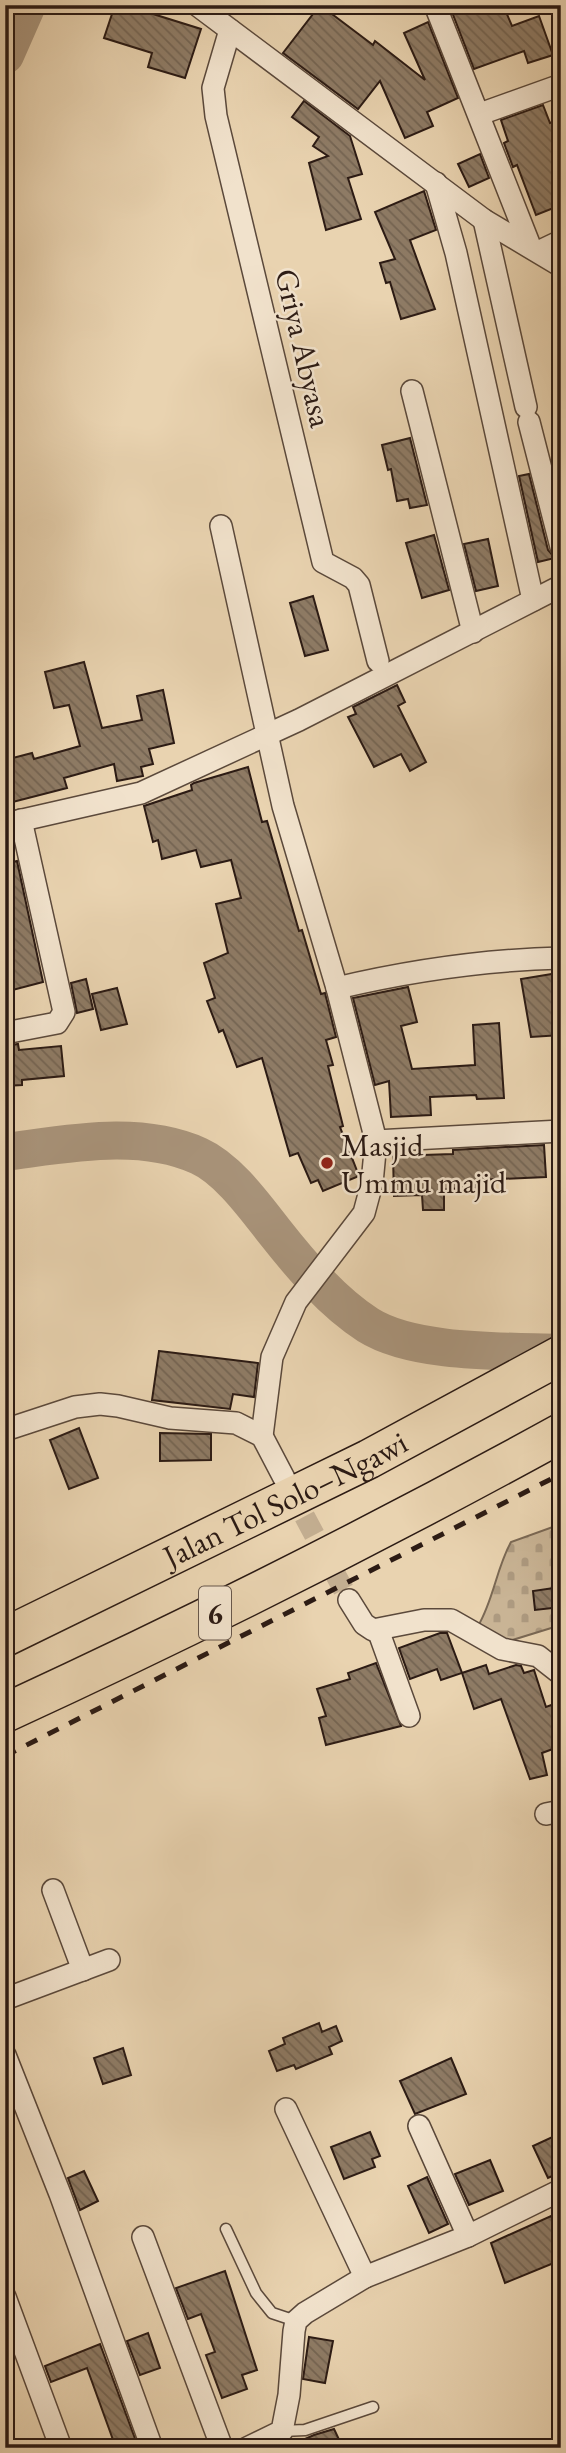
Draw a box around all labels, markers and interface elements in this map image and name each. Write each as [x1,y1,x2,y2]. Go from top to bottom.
street label: Griya Abyasa [265,264,343,432]
place label: Masjid Ummu majid [341,1124,507,1203]
marker: Masjid Ummu majid [319,1155,335,1171]
street label: Jalan Tol Solo–Ngawi [153,1421,415,1579]
road number: 6 [199,1586,231,1639]

